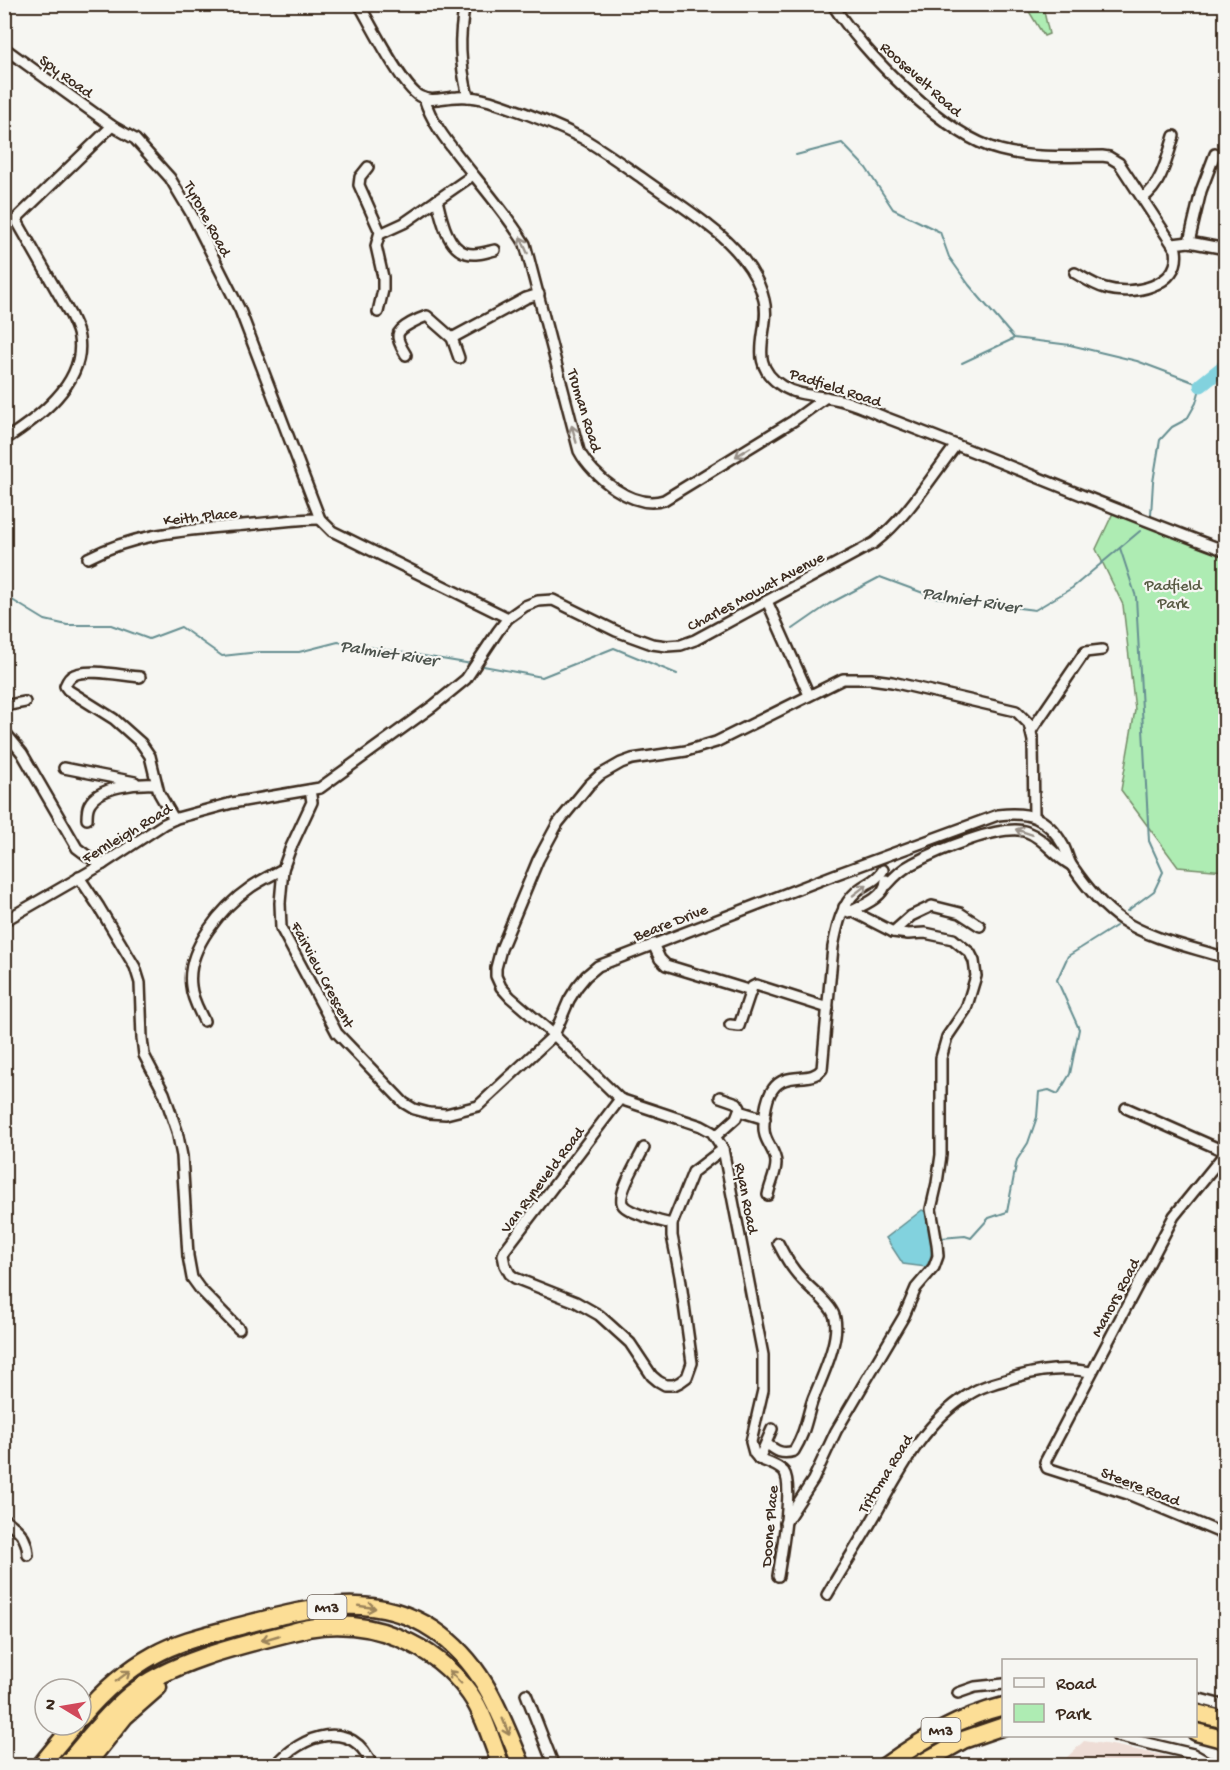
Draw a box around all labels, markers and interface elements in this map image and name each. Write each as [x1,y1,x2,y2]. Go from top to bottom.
street label: Roosevelt Road [875,39,966,123]
street label: Spy Road [34,52,97,105]
street label: Tyrone Road [178,178,234,262]
one-way arrow [518,237,529,255]
street label: Padfield Road [786,365,885,414]
street label: Truman Road [561,366,605,456]
one-way arrow [568,425,579,444]
one-way arrow [735,446,752,458]
street label: Keith Place [162,505,239,532]
street label: Charles Mowat Avenue [685,549,829,637]
park label: Padfield Park [1144,578,1203,615]
water label: Palmiet River [920,583,1024,620]
water label: Palmiet River [338,636,442,673]
street label: Fernleigh Road [79,800,178,870]
one-way arrow [1015,826,1034,837]
one-way arrow [852,884,868,897]
street label: Beare Drive [631,901,712,947]
street label: Fairview Crescent [284,918,358,1033]
street label: Van Ryneveld Road [497,1123,591,1239]
street label: Ryan Road [728,1162,761,1237]
street label: Manors Road [1088,1255,1146,1341]
street label: Tritoma Road [855,1431,919,1519]
street label: Steere Road [1098,1465,1183,1513]
street label: Doone Place [758,1484,785,1569]
road number: M13 [308,1595,346,1619]
one-way arrow [356,1601,376,1612]
one-way arrow [261,1633,280,1644]
legend [1002,1659,1197,1737]
one-way arrow [114,1670,130,1683]
one-way arrow [448,1670,462,1685]
text: Road [1056,1675,1097,1696]
north arrow [33,1677,93,1737]
text: N [41,1697,62,1712]
text: Park [1055,1705,1092,1726]
one-way arrow [501,1717,512,1736]
road number: M13 [922,1718,960,1742]

